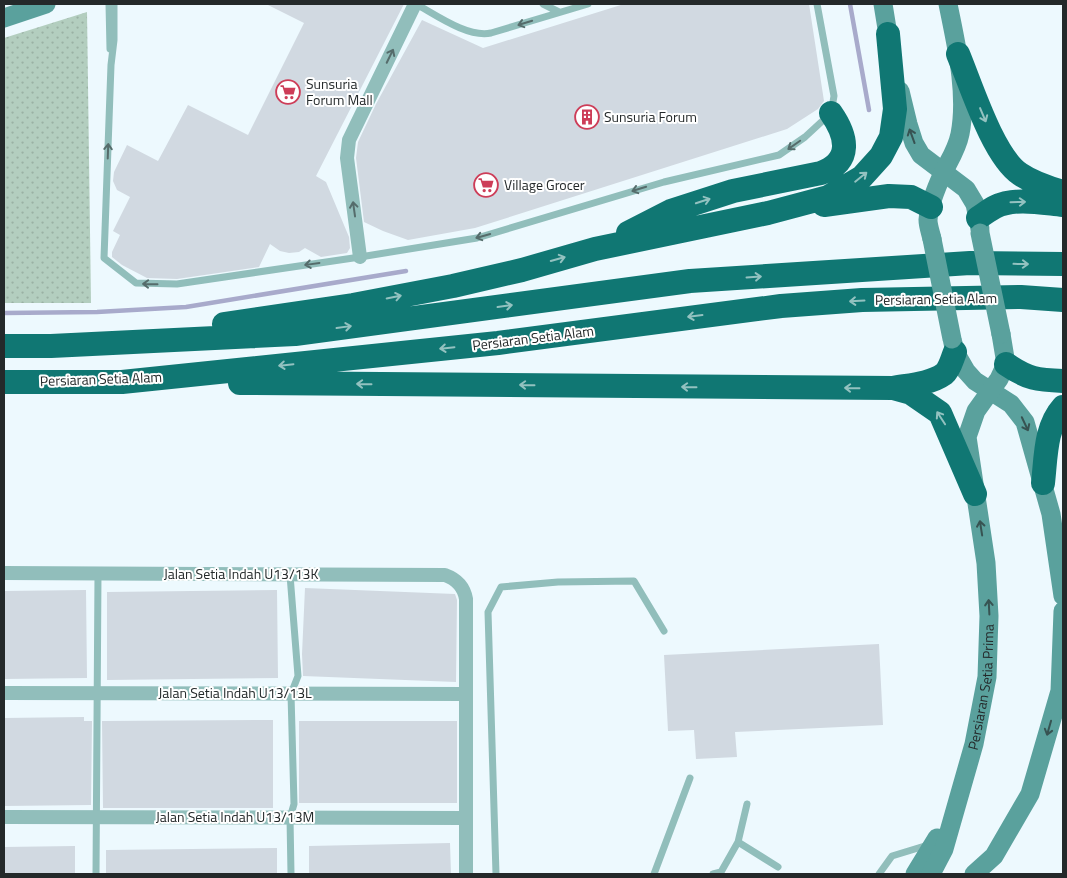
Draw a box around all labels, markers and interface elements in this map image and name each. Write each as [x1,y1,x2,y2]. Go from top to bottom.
one-way arrow [517,18,533,28]
one-way arrow [385,49,395,64]
place label: Sunsuria Forum Mall [306,73,373,110]
supermarket icon: Sunsuria Forum Mall [275,79,301,105]
building icon: Sunsuria Forum [574,104,600,130]
place label: Sunsuria Forum [604,106,697,127]
one-way arrow [979,107,989,122]
one-way arrow [907,129,916,144]
one-way arrow [787,140,801,150]
one-way arrow [103,143,112,159]
one-way arrow [854,171,867,182]
supermarket icon: Village Grocer [473,172,499,198]
place label: Village Grocer [504,174,585,195]
one-way arrow [631,185,647,195]
one-way arrow [695,196,710,205]
one-way arrow [1010,197,1026,207]
one-way arrow [349,201,359,217]
one-way arrow [475,231,491,241]
one-way arrow [550,254,566,264]
one-way arrow [1012,259,1028,268]
one-way arrow [304,260,320,270]
one-way arrow [745,272,761,281]
one-way arrow [143,279,159,288]
street label: Persiaran Setia Alam [875,287,997,310]
one-way arrow [386,292,402,301]
one-way arrow [849,296,865,305]
one-way arrow [497,300,513,310]
one-way arrow [688,312,704,322]
street label: Persiaran Setia Alam [471,320,595,355]
one-way arrow [336,322,352,332]
one-way arrow [440,343,456,353]
one-way arrow [278,360,294,370]
street label: Persiaran Setia Alam [40,366,162,391]
one-way arrow [356,379,372,389]
one-way arrow [519,380,535,390]
one-way arrow [681,382,698,392]
one-way arrow [844,383,860,393]
one-way arrow [935,411,946,425]
one-way arrow [1020,416,1030,431]
one-way arrow [975,521,985,537]
street label: Jalan Setia Indah U13/13K [164,563,318,584]
one-way arrow [984,600,993,616]
street label: Persiaran Setia Prima [962,624,999,752]
street label: Jalan Setia Indah U13/13L [158,682,312,703]
one-way arrow [1044,720,1054,736]
street label: Jalan Setia Indah U13/13M [156,806,314,827]

